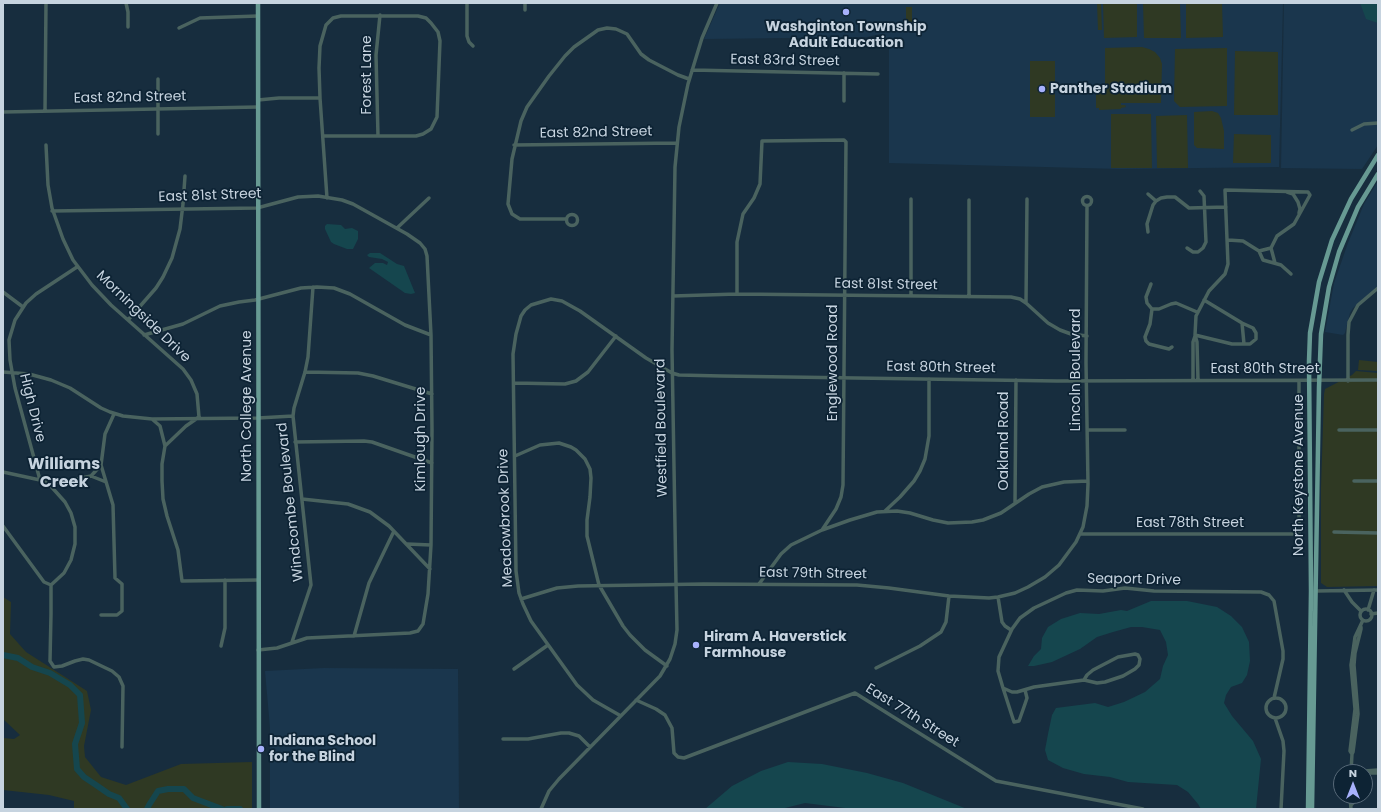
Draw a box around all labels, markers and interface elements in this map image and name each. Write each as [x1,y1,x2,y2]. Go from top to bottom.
marker: Washginton Township Adult Education [841,7,851,17]
place label: Washginton Township Adult Education [765,19,927,52]
street label: Forest Lane [359,35,375,115]
street label: East 83rd Street [730,52,840,70]
place label: Panther Stadium [1050,81,1172,97]
marker: Panther Stadium [1037,84,1047,94]
street label: East 82nd Street [73,89,187,107]
street label: East 82nd Street [539,124,653,142]
street label: East 81st Street [158,186,262,206]
street label: Morningside Drive [92,268,194,366]
street label: East 81st Street [834,276,938,294]
street label: Englewood Road [825,305,841,421]
street label: Lincoln Boulevard [1068,309,1084,431]
street label: North College Avenue [239,330,255,482]
street label: Westfield Boulevard [652,358,672,498]
street label: East 80th Street [886,359,996,377]
street label: East 80th Street [1210,361,1320,377]
street label: High Drive [15,372,49,444]
street label: Kimlough Drive [413,387,429,491]
street label: Oakland Road [996,391,1012,491]
street label: North Keystone Avenue [1291,394,1307,556]
street label: Windcombe Boulevard [274,422,308,582]
street label: Meadowbrook Drive [495,448,517,588]
district label: Williams Creek [28,455,100,493]
street label: East 78th Street [1136,515,1244,531]
street label: East 79th Street [759,565,867,583]
street label: Seaport Drive [1087,571,1181,589]
place label: Hiram A. Haverstick Farmhouse [704,629,847,662]
marker: Hiram A. Haverstick Farmhouse [691,640,701,650]
street label: East 77th Street [862,681,962,751]
place label: Indiana School for the Blind [269,733,376,766]
marker: Indiana School for the Blind [256,744,266,754]
north arrow [1333,764,1373,804]
text: N [1349,765,1357,781]

